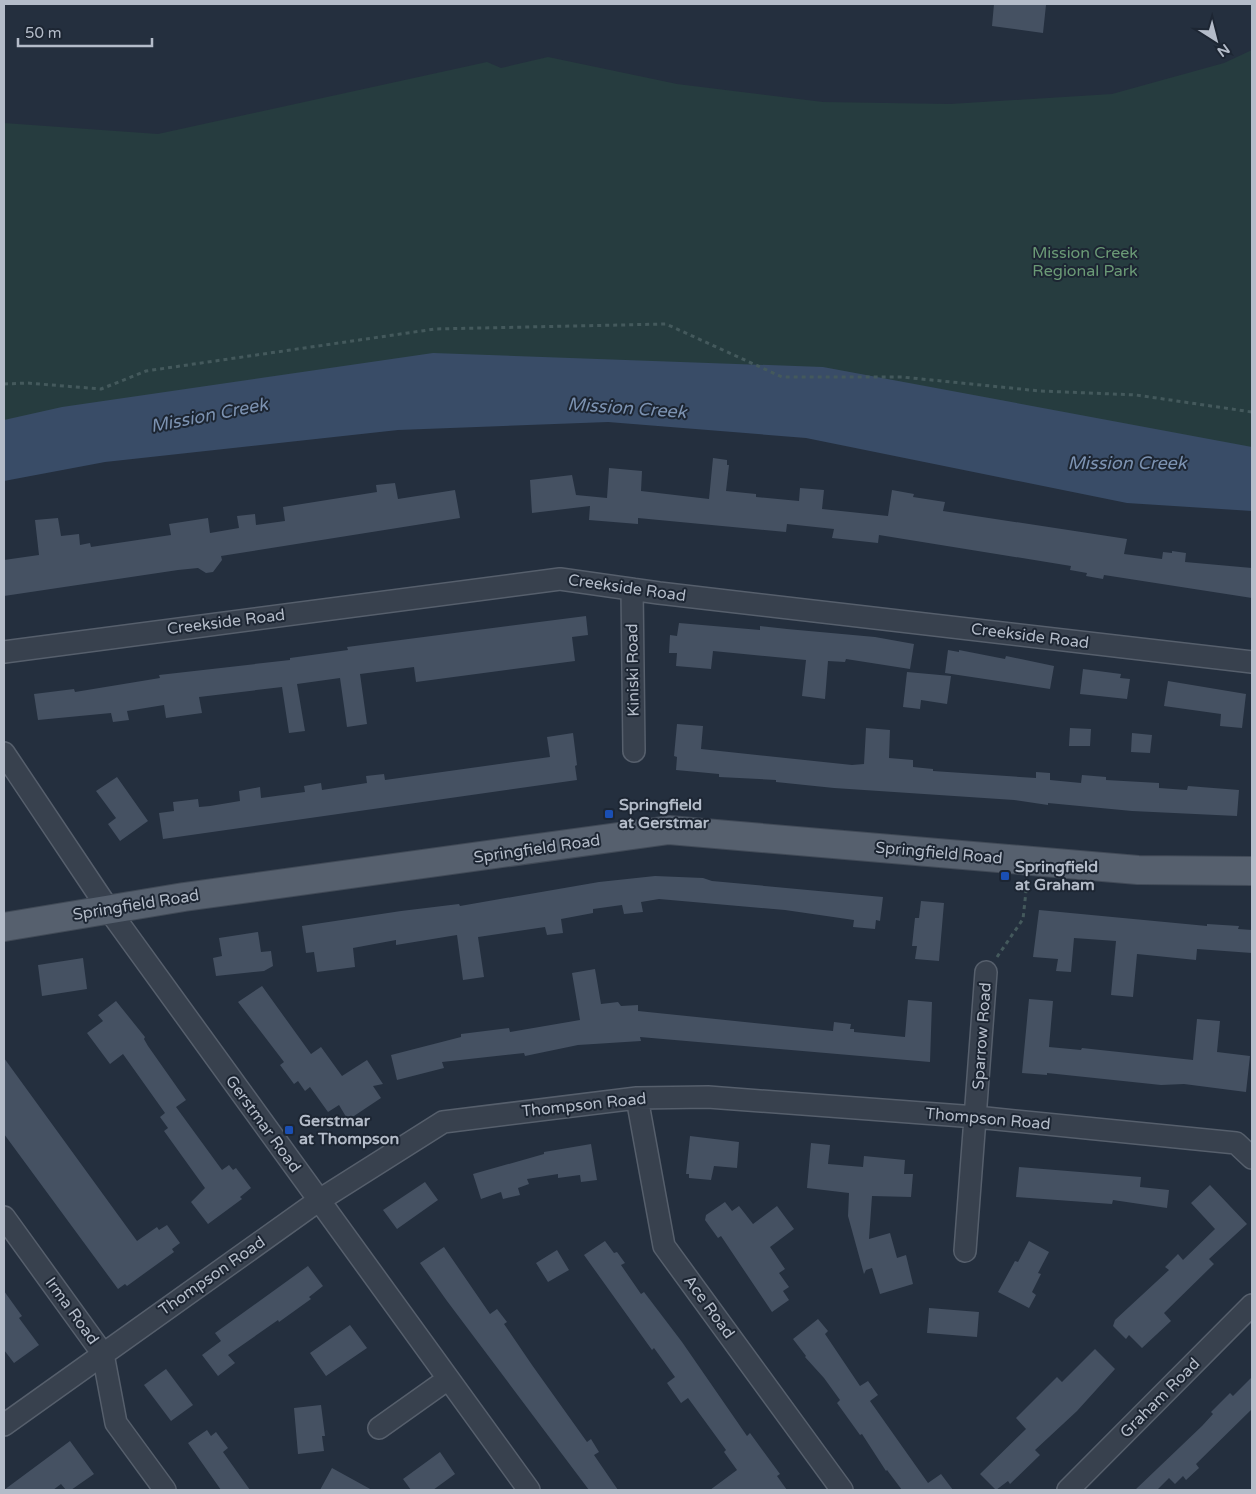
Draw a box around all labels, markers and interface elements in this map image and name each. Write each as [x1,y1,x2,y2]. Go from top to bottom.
scale bar [18,15,151,47]
north arrow [1191,15,1241,65]
text: 50 m [25,24,62,42]
text: N [1214,40,1233,60]
park label: Mission Creek Regional Park [1032,243,1138,281]
water label: Mission Creek [148,393,271,437]
water label: Mission Creek [567,393,688,423]
water label: Mission Creek [1067,452,1188,474]
street label: Creekside Road [567,570,687,606]
street label: Creekside Road [166,605,286,639]
street label: Creekside Road [970,619,1090,653]
street label: Kiniski Road [622,623,644,717]
place label: Springfield at Gerstmar [619,795,710,833]
marker: Springfield at Gerstmar [603,808,615,820]
street label: Springfield Road [472,830,602,868]
street label: Springfield Road [875,837,1003,869]
place label: Springfield at Graham [1015,857,1098,895]
marker: Springfield at Graham [999,870,1011,882]
street label: Springfield Road [71,885,201,925]
street label: Sparrow Road [968,982,996,1090]
street label: Gerstmar Road [221,1072,305,1176]
street label: Thompson Road [521,1088,647,1122]
street label: Thompson Road [925,1104,1051,1134]
place label: Gerstmar at Thompson [299,1111,399,1149]
marker: Gerstmar at Thompson [283,1124,295,1136]
street label: Thompson Road [155,1232,269,1320]
street label: Ace Road [679,1271,739,1343]
street label: Irma Road [41,1273,103,1349]
street label: Graham Road [1116,1354,1204,1442]

